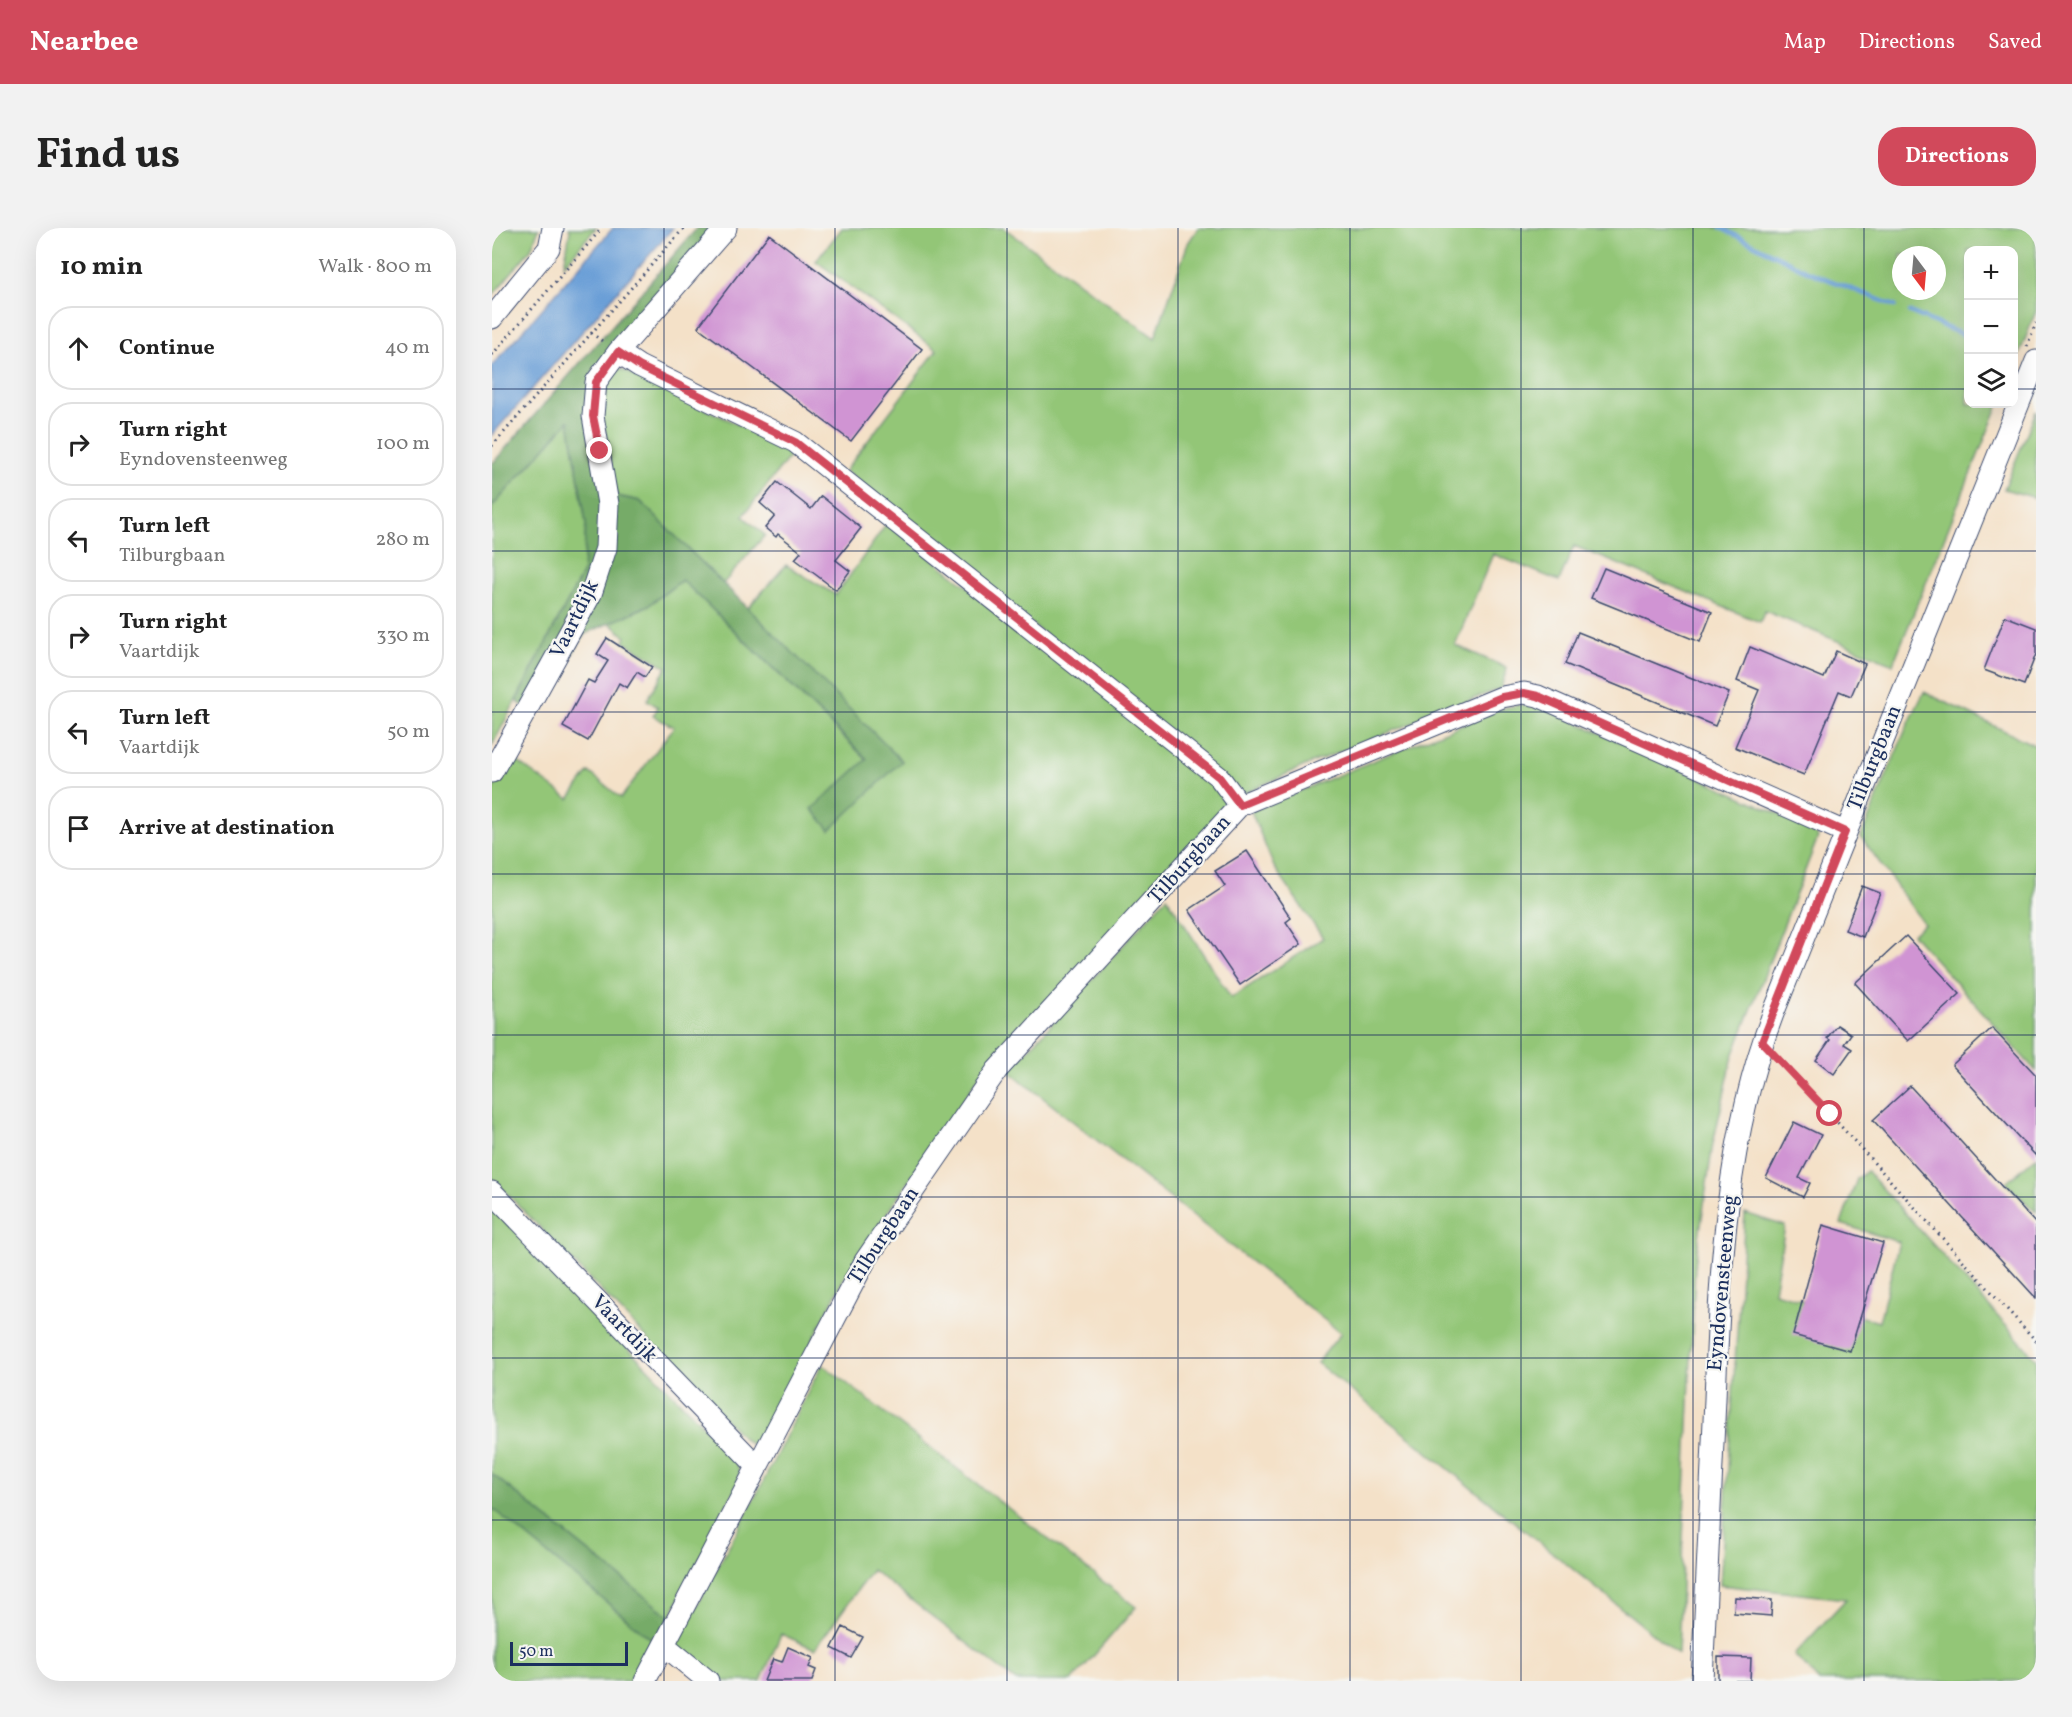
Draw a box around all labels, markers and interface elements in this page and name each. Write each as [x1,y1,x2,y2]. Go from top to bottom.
text: Nearbee [30,23,139,62]
text: Map [1784,28,1826,57]
text: Directions [1859,28,1955,57]
text: Saved [1988,28,2042,57]
text: Find us [36,127,180,186]
button: Directions [1878,127,2036,186]
north arrow [1892,246,1946,300]
map controls [1964,246,2018,408]
button: + [1964,246,2018,300]
text: 10 min [60,249,143,285]
text: Walk · 800 m [318,253,432,281]
button: − [1964,300,2018,354]
icon: ahead [62,332,95,365]
text: Continue [119,333,215,364]
text: 40 m [385,334,430,362]
button: layers [1964,354,2018,408]
text: Turn right [119,415,227,446]
icon: right [62,428,95,461]
text: 100 m [376,430,430,458]
route end [586,437,612,463]
text: Eyndovensteenweg [119,446,288,474]
text: Turn left [119,511,210,542]
icon: left [62,524,95,557]
text: 280 m [375,526,430,554]
text: Tilburgbaan [119,542,225,570]
street label: Vaartdijk [543,574,607,663]
text: Turn right [119,607,227,638]
icon: right [62,620,95,653]
text: 330 m [376,622,430,650]
text: Vaartdijk [119,638,200,666]
street label: Tilburgbaan [1841,701,1909,815]
text: Turn left [119,703,210,734]
icon: left [62,716,95,749]
text: 50 m [387,718,430,746]
text: Vaartdijk [119,734,200,762]
street label: Tilburgbaan [1142,809,1238,911]
icon: arrive [62,812,95,845]
text: Arrive at destination [119,813,335,844]
route start [1816,1100,1842,1126]
street label: Tilburgbaan [841,1181,927,1291]
street label: Eyndovensteenweg [1701,1193,1745,1373]
street label: Vaartdijk [584,1288,664,1370]
scale bar [510,1639,628,1666]
text: 50 m [519,1641,553,1663]

